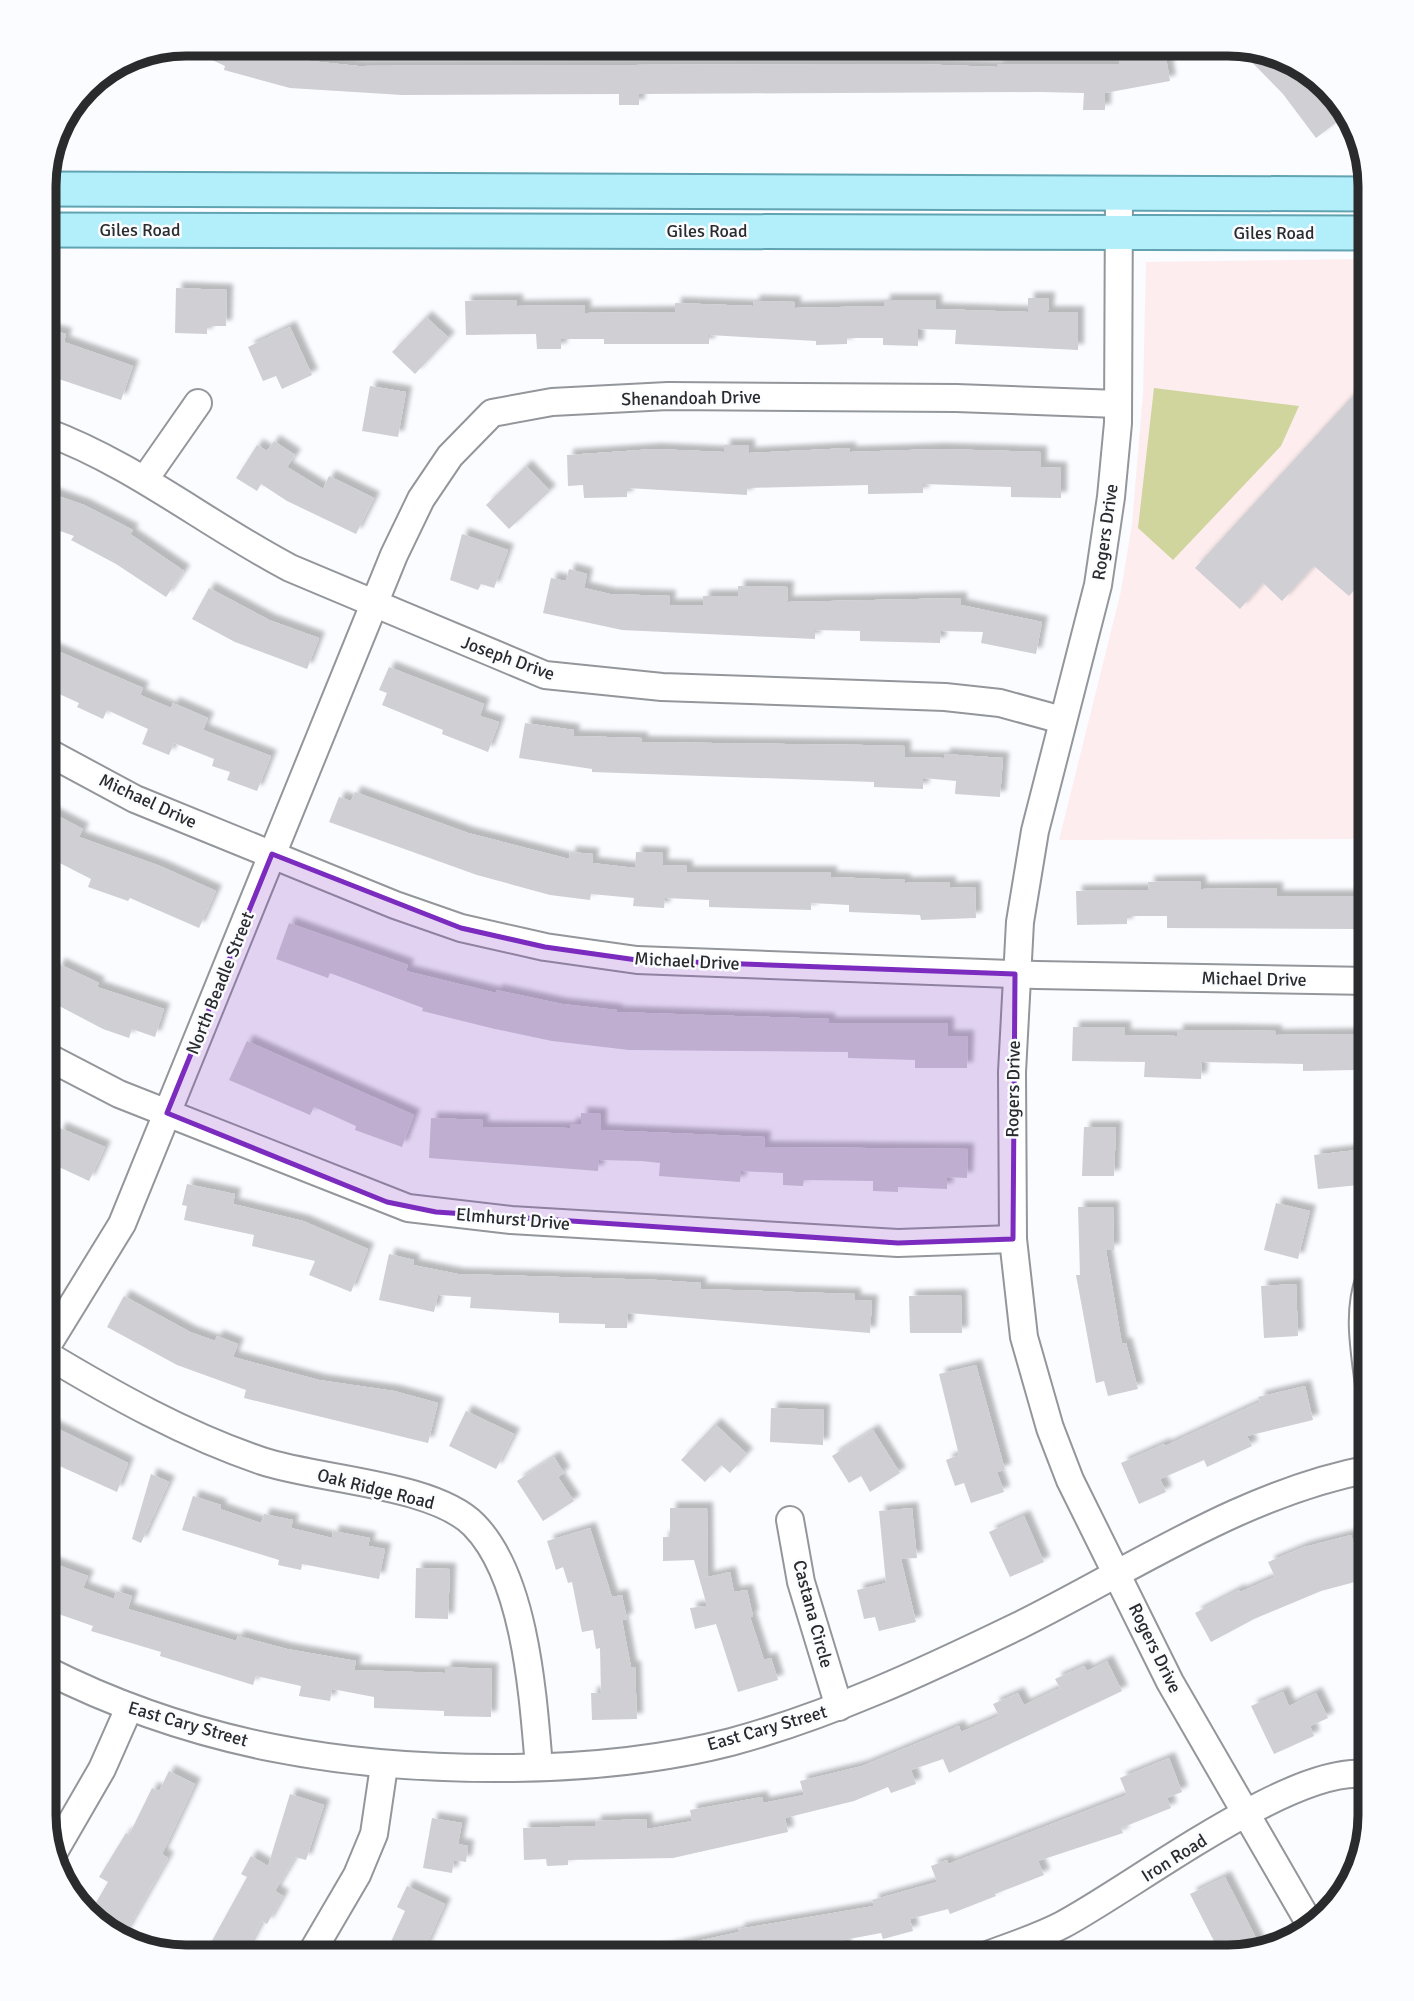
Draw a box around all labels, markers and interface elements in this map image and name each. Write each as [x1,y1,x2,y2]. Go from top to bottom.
street label: Giles Road [100,219,180,241]
street label: Giles Road [667,220,747,242]
street label: Giles Road [1234,222,1314,244]
street label: Shenandoah Drive [621,386,761,410]
street label: Rogers Drive [1087,482,1123,582]
street label: Joseph Drive [458,631,558,685]
street label: Michael Drive [96,769,200,833]
street label: North Beadle Street [181,908,259,1058]
street label: Michael Drive [634,947,740,975]
street label: Michael Drive [1201,967,1307,991]
street label: Rogers Drive [1001,1040,1025,1138]
street label: Elmhurst Drive [455,1203,571,1235]
street label: Oak Ridge Road [315,1464,437,1514]
street label: Castana Circle [788,1558,838,1670]
street label: Rogers Drive [1124,1600,1186,1696]
street label: East Cary Street [126,1696,250,1752]
street label: East Cary Street [705,1700,829,1756]
street label: Iron Road [1137,1829,1211,1887]

